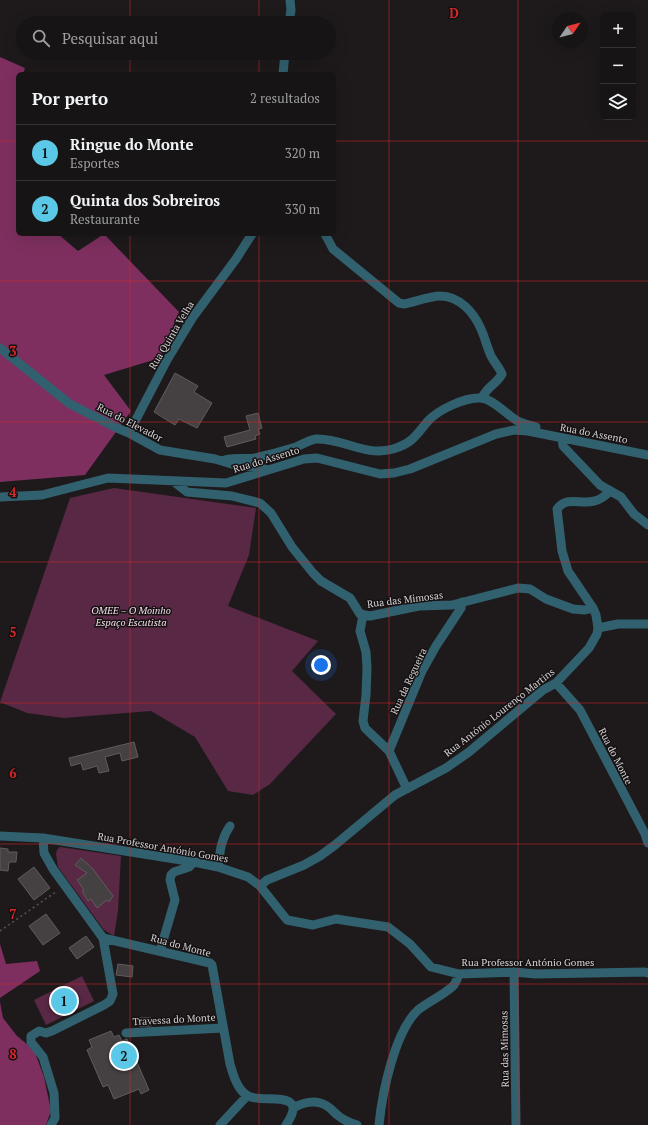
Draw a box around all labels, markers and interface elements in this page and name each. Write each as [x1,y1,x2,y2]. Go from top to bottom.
text: D [449,4,459,22]
north arrow [552,12,588,48]
map controls [600,12,636,120]
button: + [600,12,636,48]
search box [16,16,336,60]
icon: search [30,27,52,49]
text: Pesquisar aqui [62,28,158,48]
button: − [600,48,636,84]
button: layers [600,84,636,120]
text: Por perto [32,87,108,110]
text: 2 resultados [250,89,320,107]
text: Ringue do Monte [70,134,194,154]
text: 1 [41,144,49,162]
text: 320 m [285,144,320,162]
text: Esportes [70,154,120,172]
text: Quinta dos Sobreiros [70,190,220,210]
text: 2 [41,200,49,218]
text: 330 m [285,200,320,218]
text: Restaurante [70,210,140,228]
street label: Rua Quinta Velha [146,299,197,372]
text: 3 [9,342,17,360]
street label: Rua do Elevador [95,400,165,445]
street label: Rua do Assento [559,421,629,447]
street label: Rua do Assento [231,443,301,476]
text: 4 [9,483,17,501]
street label: Rua das Mimosas [366,588,444,611]
park label: OMEE – O Moinho Espaço Escutista [91,604,171,629]
text: 5 [9,623,17,641]
street label: Rua da Regueira [387,646,430,716]
your location [311,655,331,675]
street label: Rua António Lourenço Martins [441,665,557,760]
street label: Rua do Monte [596,726,635,787]
text: 6 [9,764,17,782]
street label: Rua Professor António Gomes [96,830,229,865]
text: 7 [9,905,17,923]
street label: Rua do Monte [149,931,212,960]
street label: Rua Professor António Gomes [462,956,594,969]
pin: 1 [51,986,77,1016]
street label: Travessa do Monte [132,1011,216,1028]
street label: Rua das Mimosas [497,1011,512,1087]
pin: 2 [111,1041,137,1071]
text: 8 [9,1045,17,1063]

